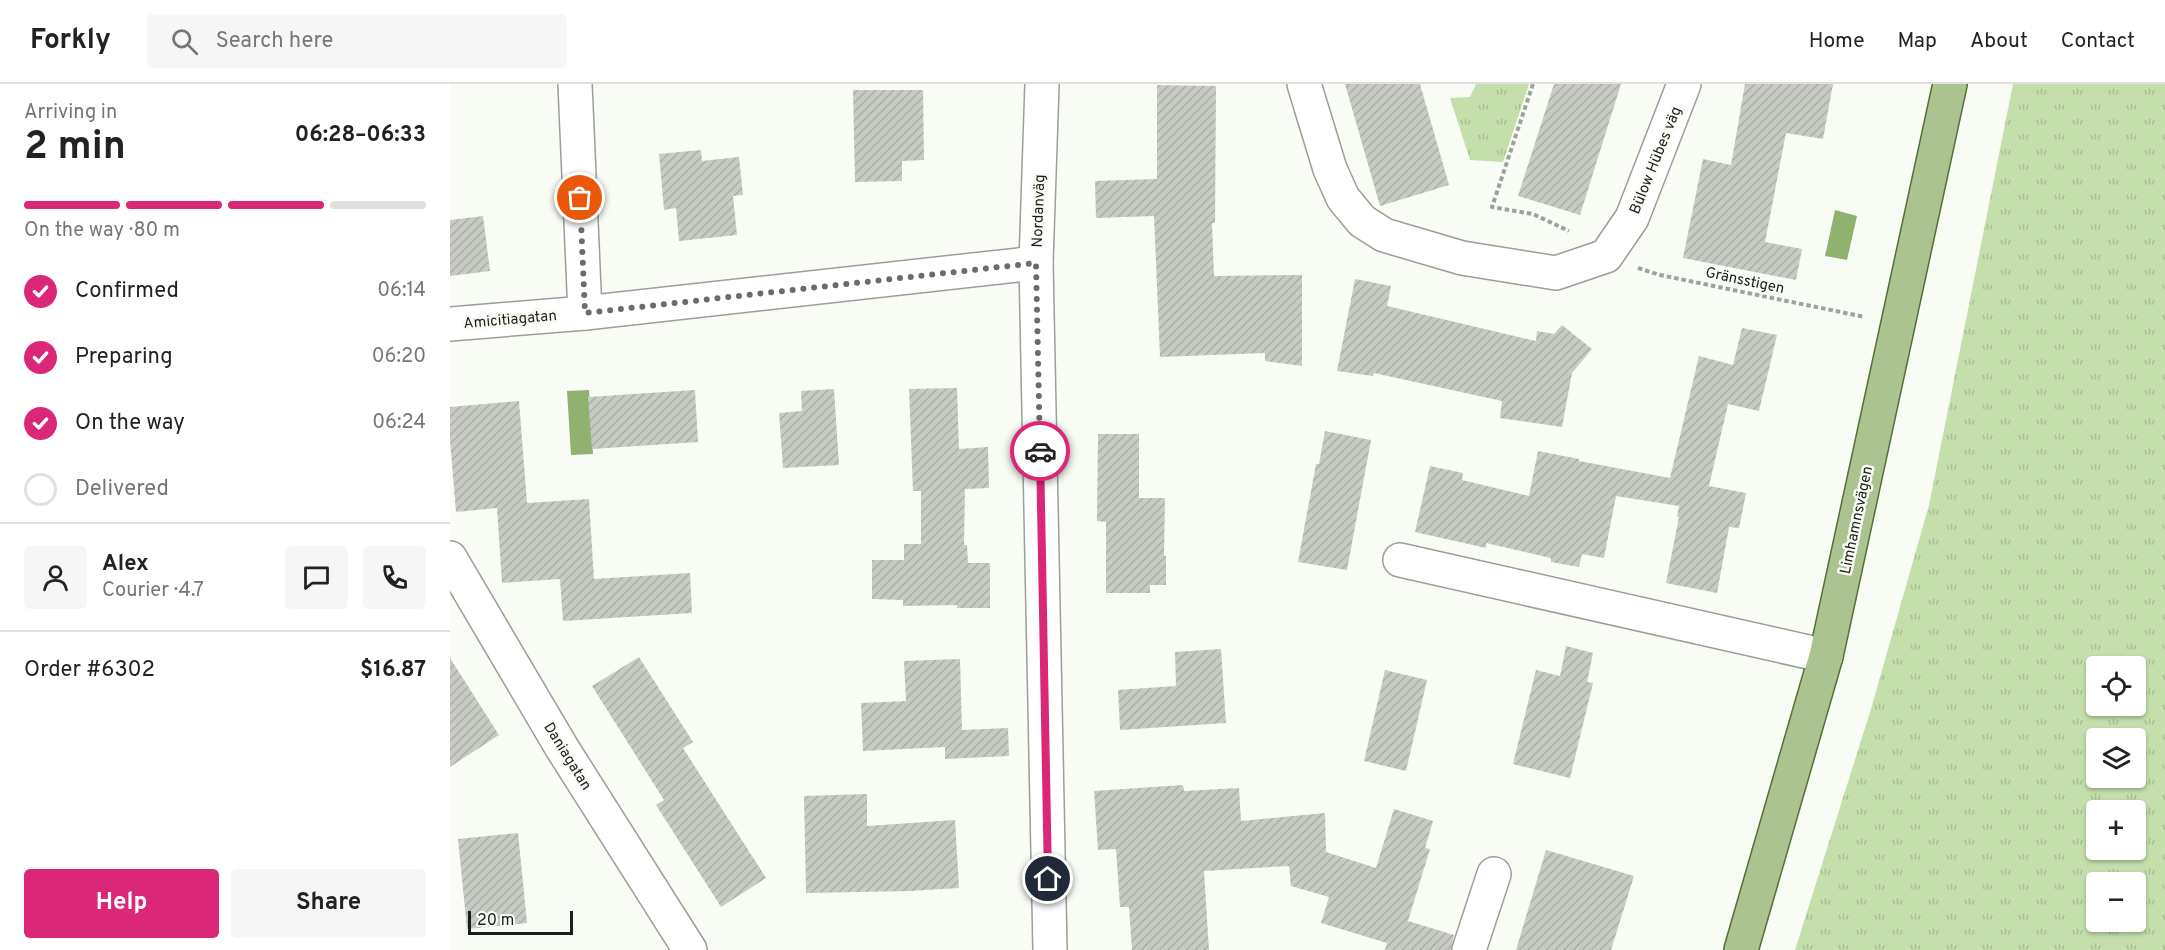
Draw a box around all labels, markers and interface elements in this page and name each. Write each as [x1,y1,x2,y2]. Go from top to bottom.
search box [147,14,567,68]
text: Forkly [30,23,111,59]
icon: search [168,25,201,58]
text: Search here [216,28,333,55]
text: Home [1809,28,1865,55]
text: Map [1898,28,1937,55]
text: About [1970,28,2028,55]
text: Contact [2061,28,2135,55]
text: Arriving in [24,100,117,126]
street label: Bülow Hübes väg [1626,104,1687,217]
text: 06:28–06:33 [295,122,426,149]
text: 2 min [24,124,126,173]
pin [554,172,605,223]
street label: Nordanväg [1029,174,1050,248]
icon: bag [563,181,596,214]
text: On the way · 80 m [24,218,180,244]
street label: Gränsstigen [1703,264,1786,299]
icon: check [24,275,57,308]
text: Confirmed [75,278,179,305]
text: 06:14 [377,278,426,304]
street label: Amicitiagatan [463,307,558,334]
icon: check [24,341,57,374]
text: Preparing [75,344,173,371]
text: 06:20 [372,344,426,370]
icon: check [24,407,57,440]
text: On the way [75,410,185,437]
text: 06:24 [372,410,426,436]
courier [1010,421,1070,481]
icon: car [1024,435,1057,468]
street label: Limhamnsvägen [1837,465,1878,576]
text: Delivered [75,476,169,503]
button: person [24,546,87,609]
button: chat [285,546,348,609]
button: phone [363,546,426,609]
text: Alex [102,551,149,578]
text: Courier · 4.7 [102,578,204,604]
map controls [2086,656,2146,932]
button: locate [2086,656,2146,716]
text: Order #6302 [24,657,155,684]
text: $16.87 [360,657,426,684]
street label: Daniagatan [538,719,595,794]
button: layers [2086,728,2146,788]
button: + [2086,800,2146,860]
pin [1022,853,1073,904]
icon: home [1031,862,1064,895]
button: Help [24,869,219,938]
button: Share [231,869,426,938]
button: − [2086,872,2146,932]
scale bar [468,908,573,936]
text: 20 m [477,911,514,931]

